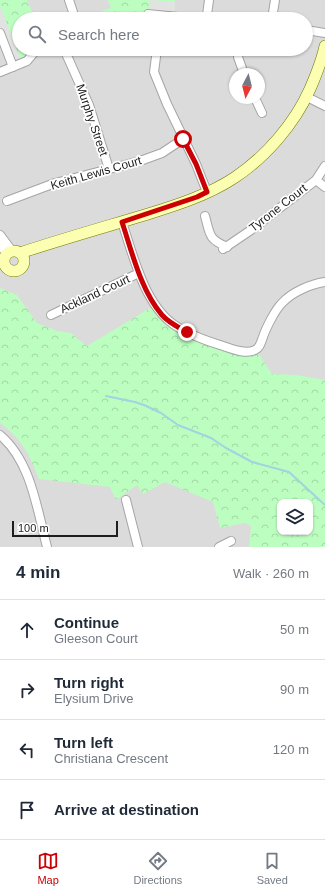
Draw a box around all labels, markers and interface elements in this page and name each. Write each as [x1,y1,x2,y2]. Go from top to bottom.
search box [12,12,313,56]
icon: search [26,23,48,45]
text: Search here [58,26,140,43]
north arrow [229,68,265,104]
street label: Murphy Street [73,82,111,159]
route start [174,130,192,148]
street label: Keith Lewis Court [49,153,144,193]
street label: Tyrone Court [246,181,310,235]
street label: Ackland Court [58,271,133,316]
route end [178,323,196,341]
map controls [277,499,313,535]
button: layers [277,499,313,535]
scale bar [12,519,118,538]
text: 100 m [18,522,49,534]
text: 4 min [16,563,60,582]
text: Walk · 260 m [233,566,309,581]
text: Continue [54,614,119,631]
icon: ahead [16,619,38,641]
text: 50 m [280,622,309,637]
text: Gleeson Court [54,631,138,646]
text: Turn right [54,674,124,691]
icon: right [16,679,38,701]
text: 90 m [280,682,309,697]
text: Elysium Drive [54,691,133,706]
text: Turn left [54,734,113,751]
icon: left [16,739,38,761]
text: 120 m [273,742,309,757]
text: Christiana Crescent [54,751,168,766]
icon: arrive [16,799,38,821]
text: Arrive at destination [54,801,199,818]
tab: Map [37,850,59,886]
tab: Directions [133,850,182,886]
tab: Saved [257,850,288,886]

